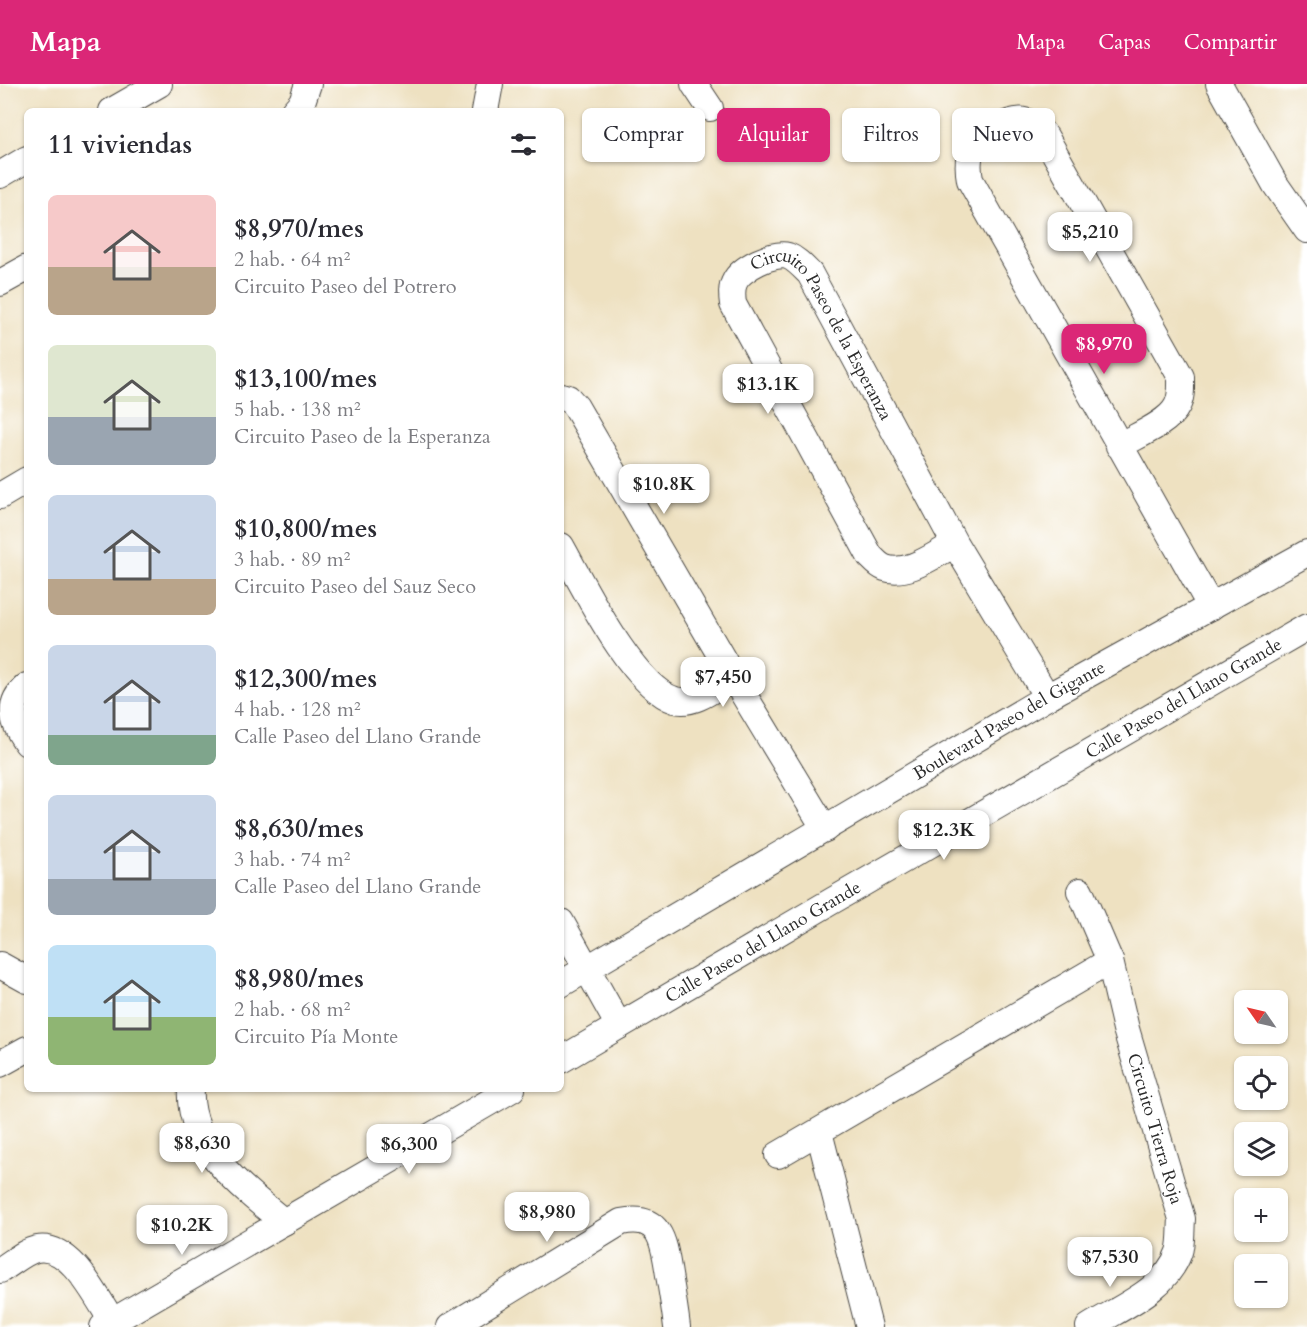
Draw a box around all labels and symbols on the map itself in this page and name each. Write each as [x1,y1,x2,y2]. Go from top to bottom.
pin: $5,210 [1041,212,1139,263]
street label: Circuito Paseo de la Esperanza [746,243,898,425]
pin: $8,970 [1055,324,1153,375]
pin: $13.1K [719,364,817,415]
pin: $10.8K [615,464,713,515]
street label: Calle Paseo del Llano Grande [1081,632,1287,765]
street label: Boulevard Paseo del Gigante [909,655,1110,786]
pin: $7,450 [674,657,772,708]
pin: $12.3K [895,810,993,861]
street label: Calle Paseo del Llano Grande [661,875,866,1009]
north arrow [1234,990,1288,1044]
street label: Circuito Tierra Roja [1121,1050,1189,1208]
pin: $8,630 [153,1123,251,1174]
pin: $6,300 [360,1124,458,1175]
pin: $8,980 [498,1192,596,1243]
pin: $10.2K [133,1205,231,1256]
pin: $7,530 [1061,1237,1159,1288]

